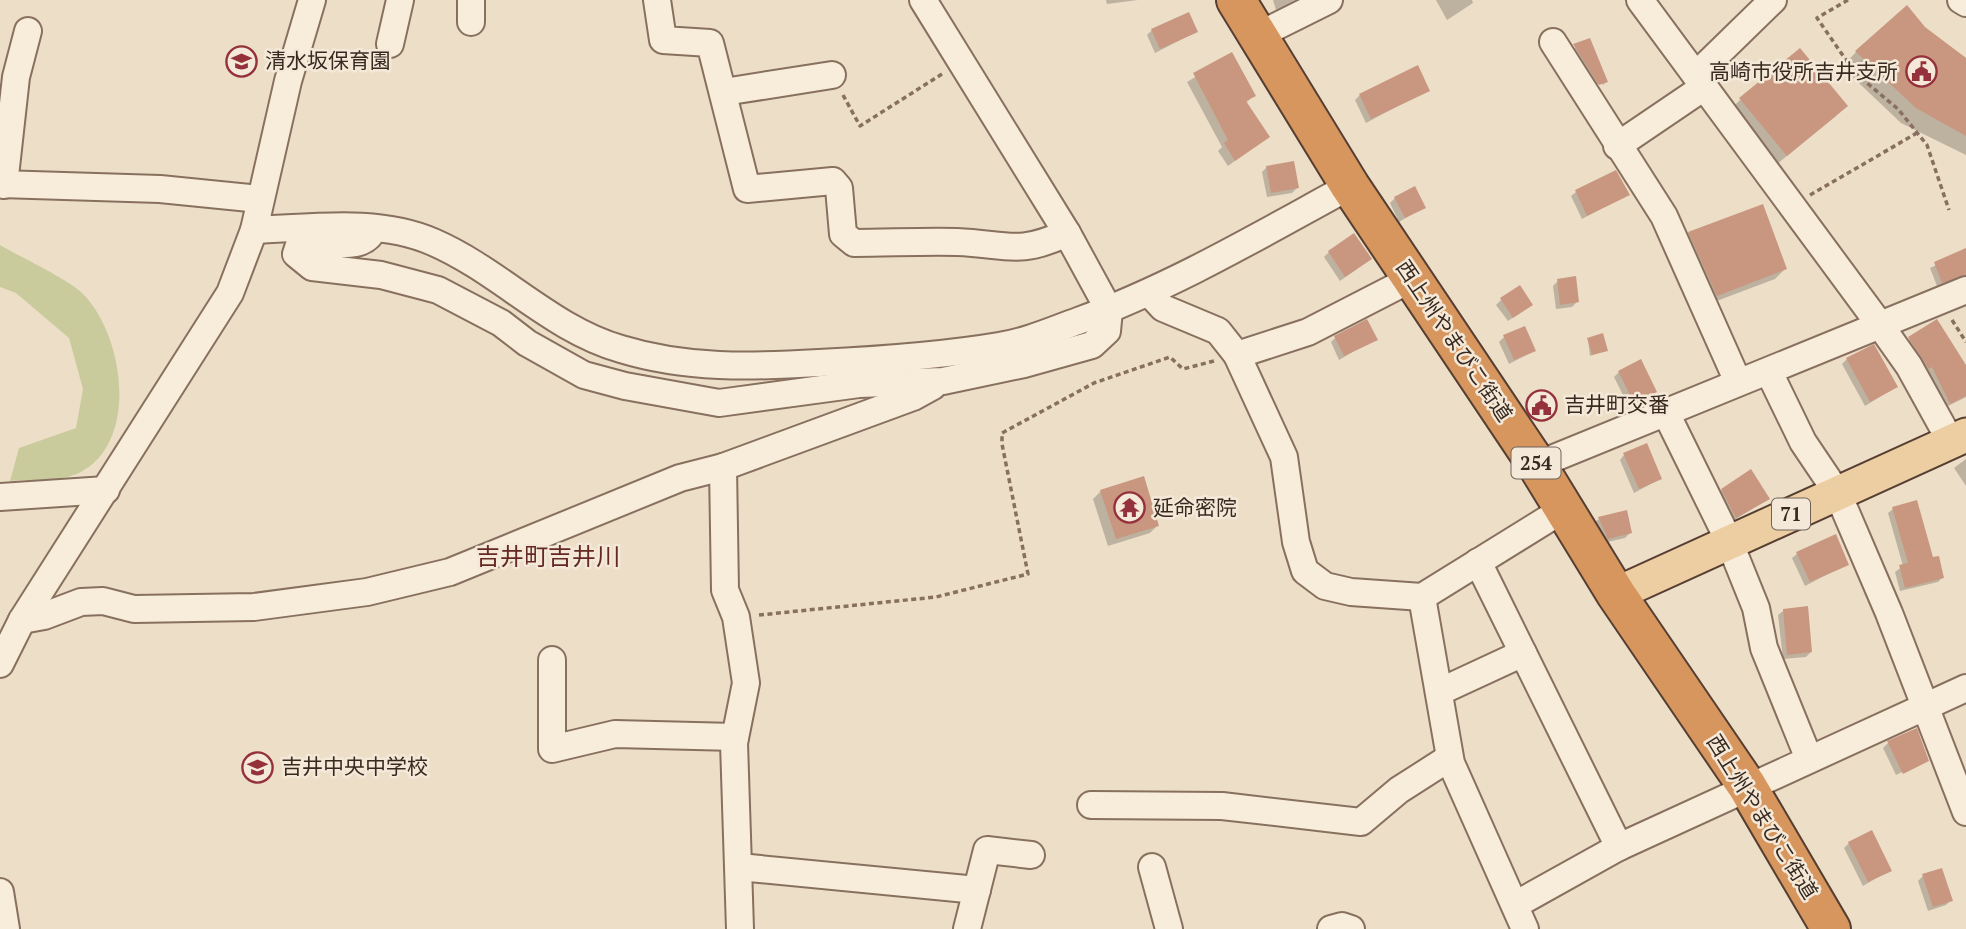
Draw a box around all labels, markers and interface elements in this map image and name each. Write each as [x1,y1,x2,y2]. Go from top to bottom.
school or university icon: 清水坂保育園 [225,44,259,78]
place label: 清水坂保育園 [265,46,391,74]
public building icon: 高崎市役所吉井支所 [1904,55,1938,89]
place label: 高崎市役所吉井支所 [1709,57,1898,85]
street label: 西上州やまびこ街道 [1390,254,1519,427]
public building icon: 吉井町交番 [1524,388,1558,422]
place label: 吉井町交番 [1564,390,1669,418]
road number: 254 [1512,447,1560,478]
temple icon: 延命密院 [1113,491,1147,525]
place label: 延命密院 [1153,493,1237,521]
road number: 71 [1772,499,1810,530]
district label: 吉井町吉井川 [476,540,620,572]
street label: 西上州やまびこ街道 [1701,729,1825,904]
school or university icon: 吉井中央中学校 [241,750,275,784]
place label: 吉井中央中学校 [281,752,428,780]

